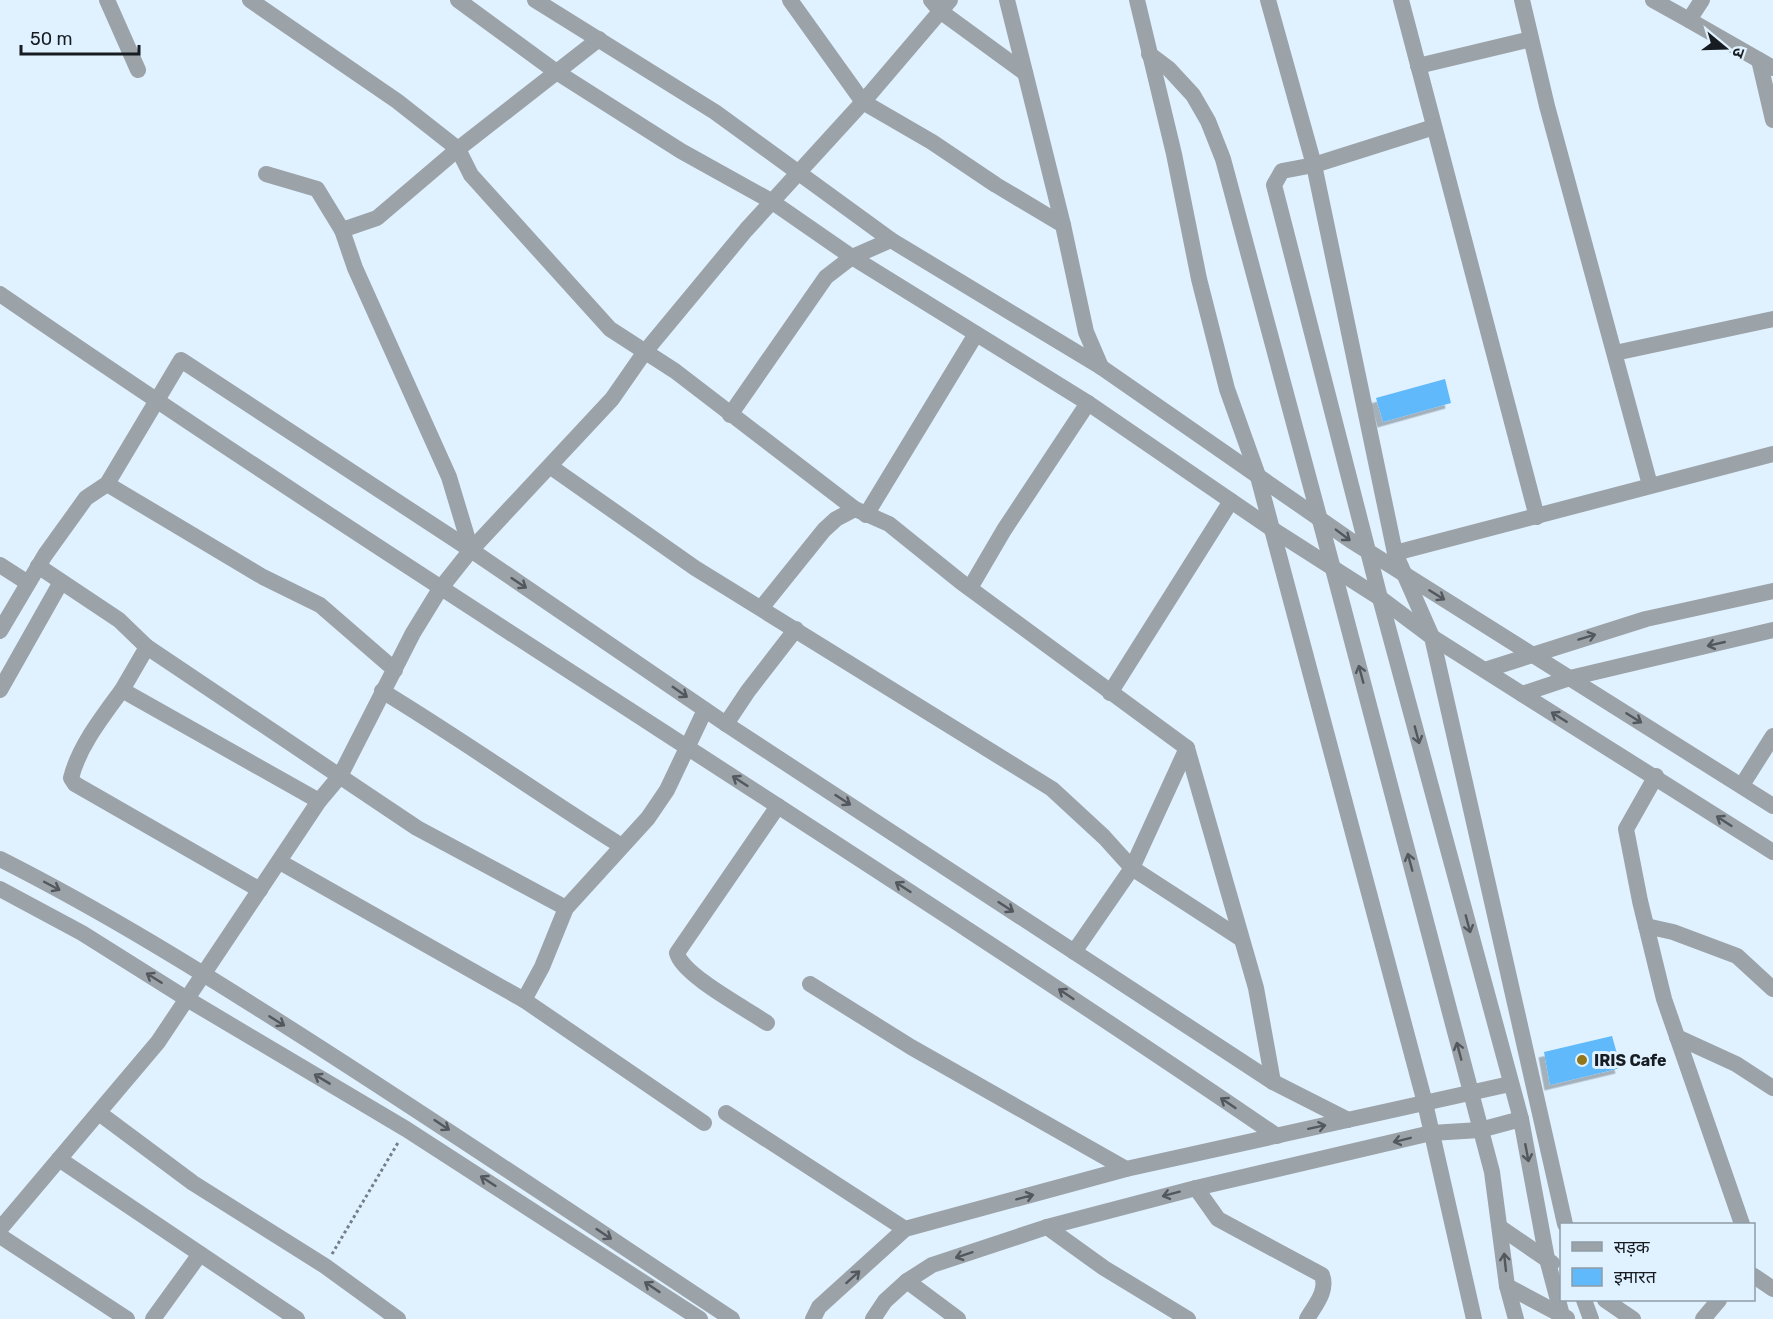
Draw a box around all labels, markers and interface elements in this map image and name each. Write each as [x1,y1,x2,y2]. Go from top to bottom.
scale bar [21,18,140,56]
north arrow [1695,18,1755,78]
text: 50 m [30,28,73,50]
text: उ [1728,45,1749,61]
one-way arrow [1334,528,1350,541]
one-way arrow [510,577,527,589]
one-way arrow [1428,590,1445,602]
one-way arrow [1577,631,1596,642]
one-way arrow [1707,638,1726,650]
one-way arrow [1354,665,1366,684]
one-way arrow [672,686,688,698]
one-way arrow [1551,710,1568,722]
one-way arrow [1625,713,1642,725]
one-way arrow [1412,725,1423,744]
one-way arrow [731,775,748,788]
one-way arrow [835,793,852,806]
one-way arrow [1716,814,1733,826]
one-way arrow [1404,853,1415,872]
one-way arrow [43,880,60,892]
one-way arrow [895,881,912,893]
one-way arrow [997,901,1014,913]
one-way arrow [1462,914,1474,933]
one-way arrow [146,972,163,985]
one-way arrow [1058,988,1075,1000]
one-way arrow [268,1015,285,1027]
one-way arrow [1453,1042,1465,1061]
place label: IRIS Cafe [1594,1051,1667,1070]
marker: IRIS Cafe [1575,1053,1589,1067]
one-way arrow [314,1072,331,1084]
one-way arrow [1221,1097,1237,1109]
one-way arrow [433,1119,450,1132]
one-way arrow [1306,1121,1326,1132]
one-way arrow [1393,1134,1412,1146]
one-way arrow [1522,1143,1533,1162]
one-way arrow [480,1175,496,1187]
one-way arrow [1162,1189,1181,1201]
one-way arrow [1015,1190,1034,1202]
legend [1560,1223,1755,1301]
one-way arrow [595,1228,612,1240]
text: सड़क [1614,1236,1651,1258]
one-way arrow [955,1251,974,1262]
one-way arrow [1499,1252,1510,1272]
text: इमारत [1614,1266,1657,1288]
one-way arrow [845,1270,860,1284]
one-way arrow [643,1280,660,1293]

